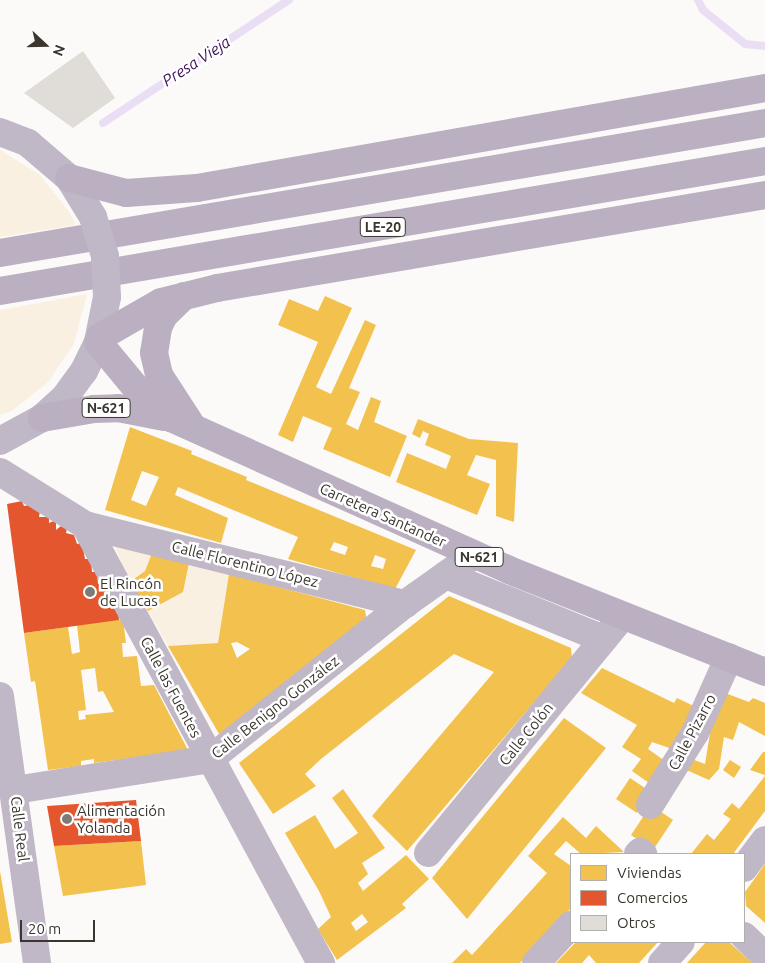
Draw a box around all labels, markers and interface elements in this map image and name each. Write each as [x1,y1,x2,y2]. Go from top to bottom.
north arrow [20,20,70,70]
water label: Presa Vieja [158,32,234,90]
text: N [50,43,68,58]
road number: LE-20 [359,216,407,238]
road number: N-621 [81,396,131,419]
street label: Carretera Santander [317,479,449,551]
street label: Calle Florentino López [170,537,320,591]
road number: N-621 [454,546,504,568]
place label: El Rincón de Lucas [100,574,162,609]
marker: El Rincón de Lucas [84,586,96,598]
street label: Calle las Fuentes [137,633,205,741]
street label: Calle Benigno González [208,652,342,762]
street label: Calle Pizarro [664,691,720,773]
street label: Calle Colón [495,699,557,769]
street label: Calle Real [7,795,33,863]
place label: Alimentación Yolanda [77,801,166,836]
marker: Alimentación Yolanda [61,813,73,825]
legend [570,853,745,943]
text: Viviendas [617,864,681,881]
text: Comercios [617,889,688,906]
scale bar [22,910,98,942]
text: Otros [617,914,656,931]
text: 20 m [28,920,61,937]

